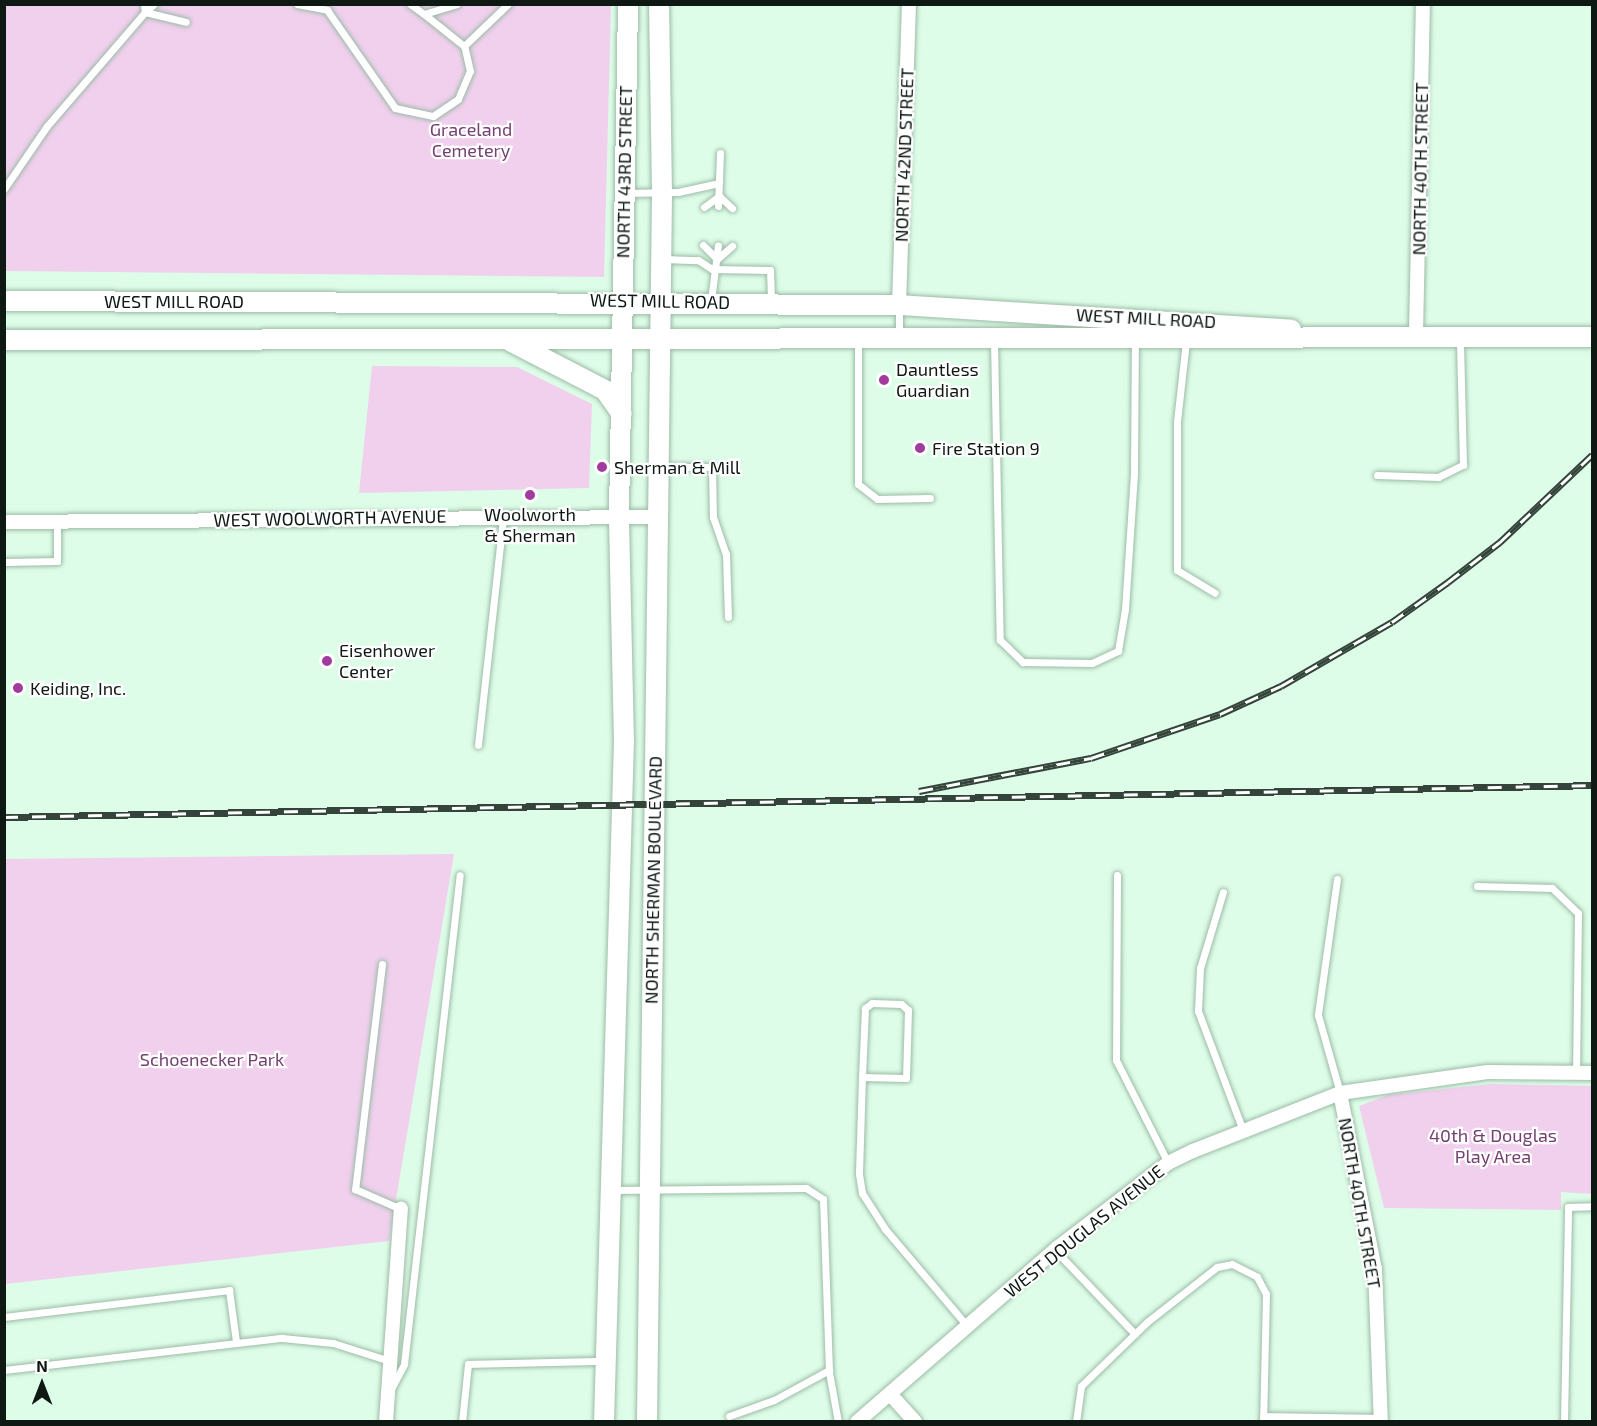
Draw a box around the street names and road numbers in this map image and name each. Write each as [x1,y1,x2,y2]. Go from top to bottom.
street label: NORTH 42ND STREET [890,68,918,242]
street label: NORTH 40TH STREET [1408,82,1432,256]
street label: NORTH 43RD STREET [612,86,636,258]
street label: WEST MILL ROAD [589,289,731,313]
street label: WEST MILL ROAD [104,290,244,312]
street label: WEST MILL ROAD [1075,304,1217,332]
street label: WEST WOOLWORTH AVENUE [213,505,447,531]
street label: NORTH SHERMAN BOULEVARD [640,756,666,1004]
street label: NORTH 40TH STREET [1334,1116,1386,1290]
street label: WEST DOUGLAS AVENUE [1000,1160,1168,1302]

